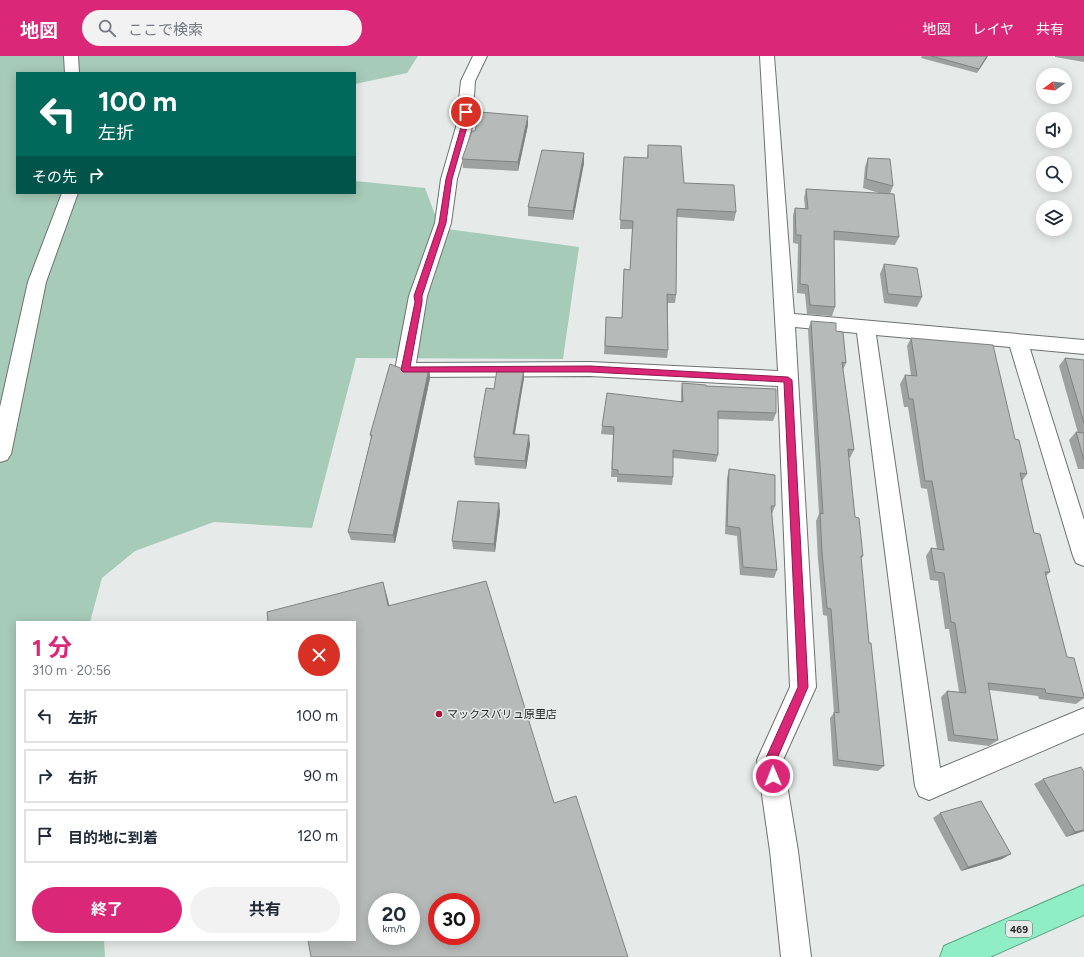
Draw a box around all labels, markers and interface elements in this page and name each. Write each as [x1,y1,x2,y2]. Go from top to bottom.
search box [82,10,362,46]
icon: search [96,17,118,39]
text: 地図 [20,19,58,42]
text: ここで検索 [128,21,203,39]
text: 地図 [922,21,950,38]
text: レイヤ [972,21,1014,38]
text: 共有 [1036,21,1064,38]
north arrow [1036,68,1072,104]
map controls [1036,68,1072,236]
text: 100 m [98,84,177,118]
icon: left [32,88,84,140]
pin [449,95,483,129]
icon: arrive [455,101,477,123]
button: sound [1036,112,1072,148]
text: 左折 [98,122,134,144]
button: search [1036,156,1072,192]
icon: right [85,164,107,186]
text: その先 [32,168,77,186]
button: layers [1036,200,1072,236]
text: 1 分 [32,633,72,662]
button: close [298,634,340,676]
text: 310 m · 20:56 [32,663,111,678]
icon: left [34,705,56,727]
text: 100 m [296,707,338,725]
place label: マックスバリュ原里店 [447,708,557,721]
text: 左折 [68,709,98,727]
marker: マックスバリュ原里店 [434,709,444,719]
position arrow [752,755,794,797]
icon: right [34,765,56,787]
text: 90 m [303,767,338,785]
text: 右折 [68,769,98,787]
icon: arrive [34,825,56,847]
text: 120 m [297,827,338,845]
text: 目的地に到着 [68,829,158,847]
button: 終了 [32,887,182,933]
button: 共有 [190,887,340,933]
speed limit sign: 30 [428,893,480,945]
text: 20 [382,902,406,926]
road number: 469 [1006,921,1032,937]
text: km/h [383,922,405,935]

